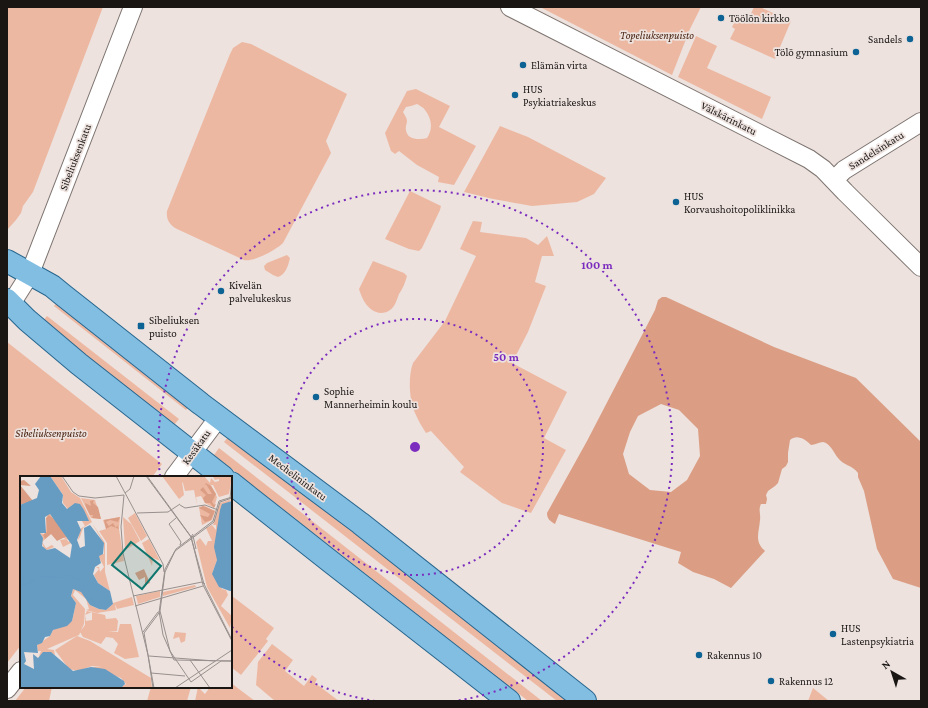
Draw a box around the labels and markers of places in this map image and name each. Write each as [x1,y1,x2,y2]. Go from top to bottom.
place label: Töölön kirkko [729,12,790,24]
marker: Töölön kirkko [716,13,726,23]
place label: Sandels [868,33,902,45]
marker: Sandels [905,34,915,44]
place label: Tölö gymnasium [774,46,848,59]
marker: Tölö gymnasium [851,47,861,57]
place label: Elämän virta [531,59,587,71]
marker: Elämän virta [518,60,528,70]
place label: HUS Psykiatriakeskus [523,83,596,109]
marker: HUS Psykiatriakeskus [510,90,520,100]
place label: HUS Korvaushoitopoliklinikka [684,190,795,216]
marker: HUS Korvaushoitopoliklinikka [671,197,681,207]
place label: Kivelän palvelukeskus [229,279,291,305]
marker: Kivelän palvelukeskus [216,286,226,296]
place label: Sibeliuksen puisto [149,314,199,340]
marker: Sibeliuksen puisto [136,321,146,331]
place label: Sophie Mannerheimin koulu [324,385,417,410]
marker: Sophie Mannerheimin koulu [311,392,321,402]
centre of rings [408,440,422,454]
place label: HUS Lastenpsykiatria [841,622,914,648]
marker: HUS Lastenpsykiatria [828,629,838,639]
place label: Rakennus 10 [707,649,762,661]
marker: Rakennus 10 [694,650,704,660]
place label: Rakennus 12 [779,675,833,687]
marker: Rakennus 12 [766,676,776,686]

